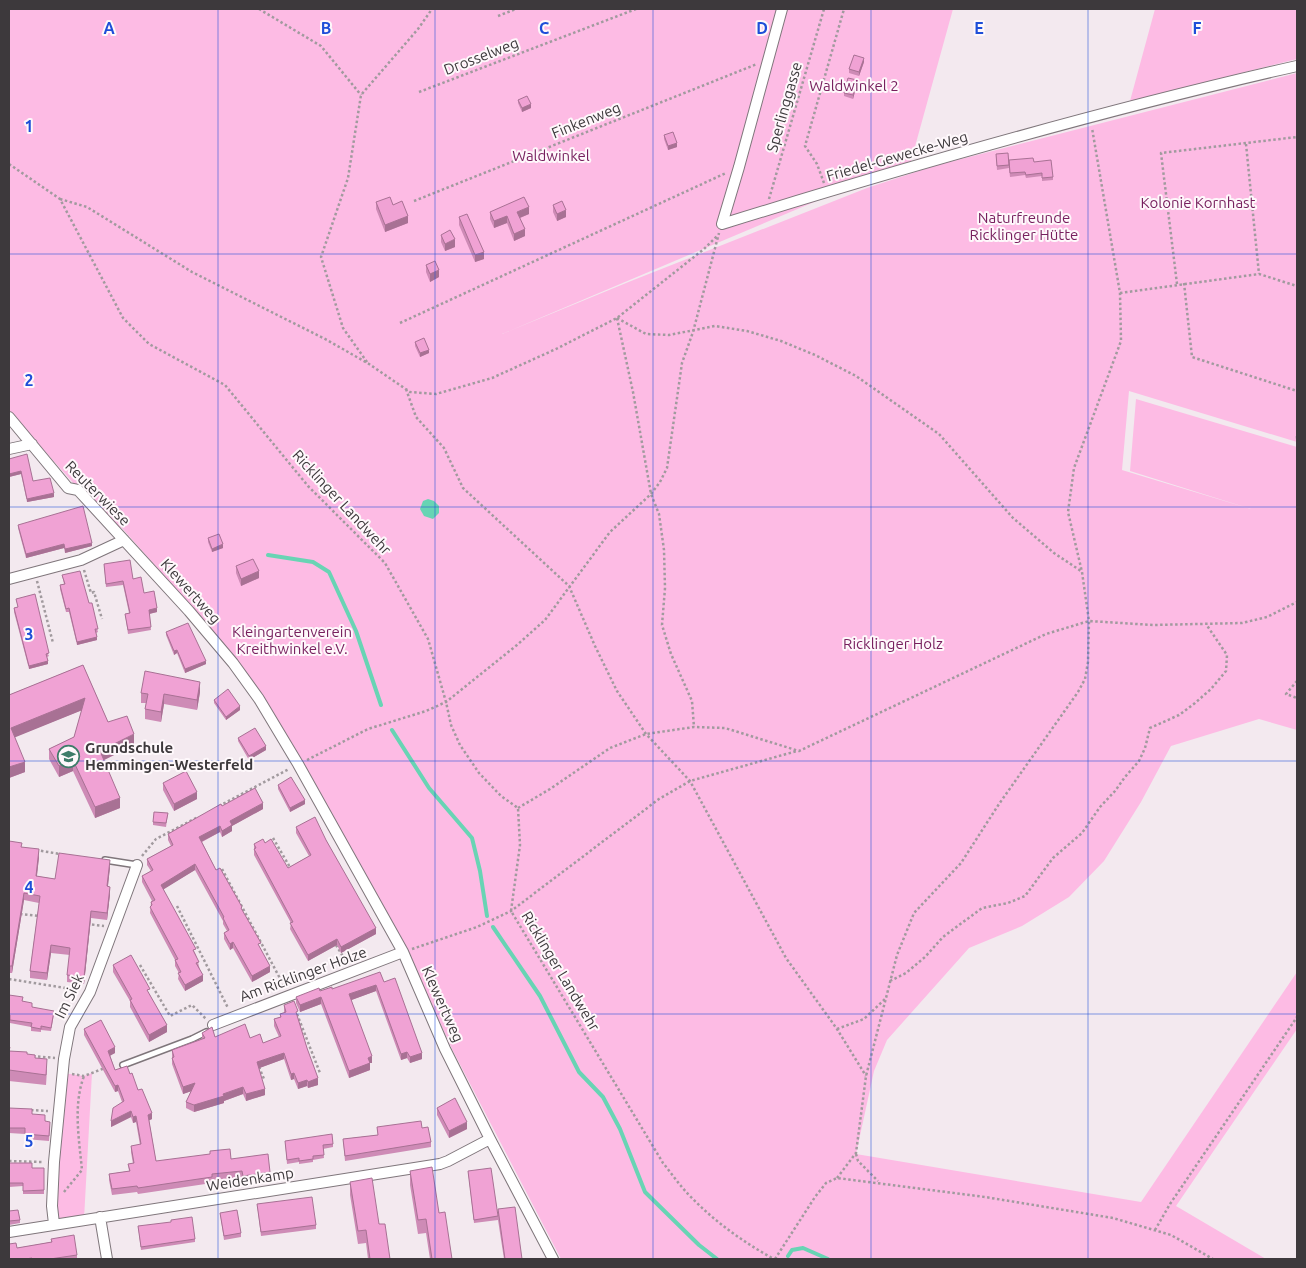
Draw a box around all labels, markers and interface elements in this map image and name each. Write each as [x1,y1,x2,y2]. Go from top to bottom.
text: A [103,19,115,37]
text: B [321,19,331,37]
text: C [539,19,549,37]
text: D [756,19,768,37]
text: E [974,19,984,37]
text: F [1193,19,1202,37]
street label: Drosselweg [441,34,521,78]
street label: Sperlinggasse [763,60,805,154]
park label: Waldwinkel 2 [809,77,899,94]
street label: Finkenweg [549,98,623,142]
text: 1 [24,117,34,135]
street label: Friedel-Gewecke-Weg [824,128,970,184]
park label: Waldwinkel [512,147,590,164]
park label: Kolonie Kornhast [1141,194,1256,211]
park label: Naturfreunde Ricklinger Hütte [970,209,1078,243]
text: 2 [24,371,34,389]
street label: Ricklinger Landwehr [289,446,395,558]
street label: Reuterwiese [62,457,134,529]
street label: Klewertweg [157,555,225,627]
park label: Kleingartenverein Kreithwinkel e.V. [232,623,352,657]
text: 3 [24,625,34,643]
park label: Ricklinger Holz [843,635,943,652]
place label: Grundschule Hemmingen-Westerfeld [85,739,253,773]
school or university icon: Grundschule Hemmingen-Westerfeld [57,744,81,768]
text: 4 [24,878,34,896]
street label: Ricklinger Landwehr [519,908,604,1034]
street label: Am Ricklinger Holze [237,943,369,1005]
street label: Klewertweg [419,963,467,1045]
street label: Im Siek [51,971,87,1021]
text: 5 [24,1132,34,1150]
street label: Weidenkamp [205,1164,295,1194]

